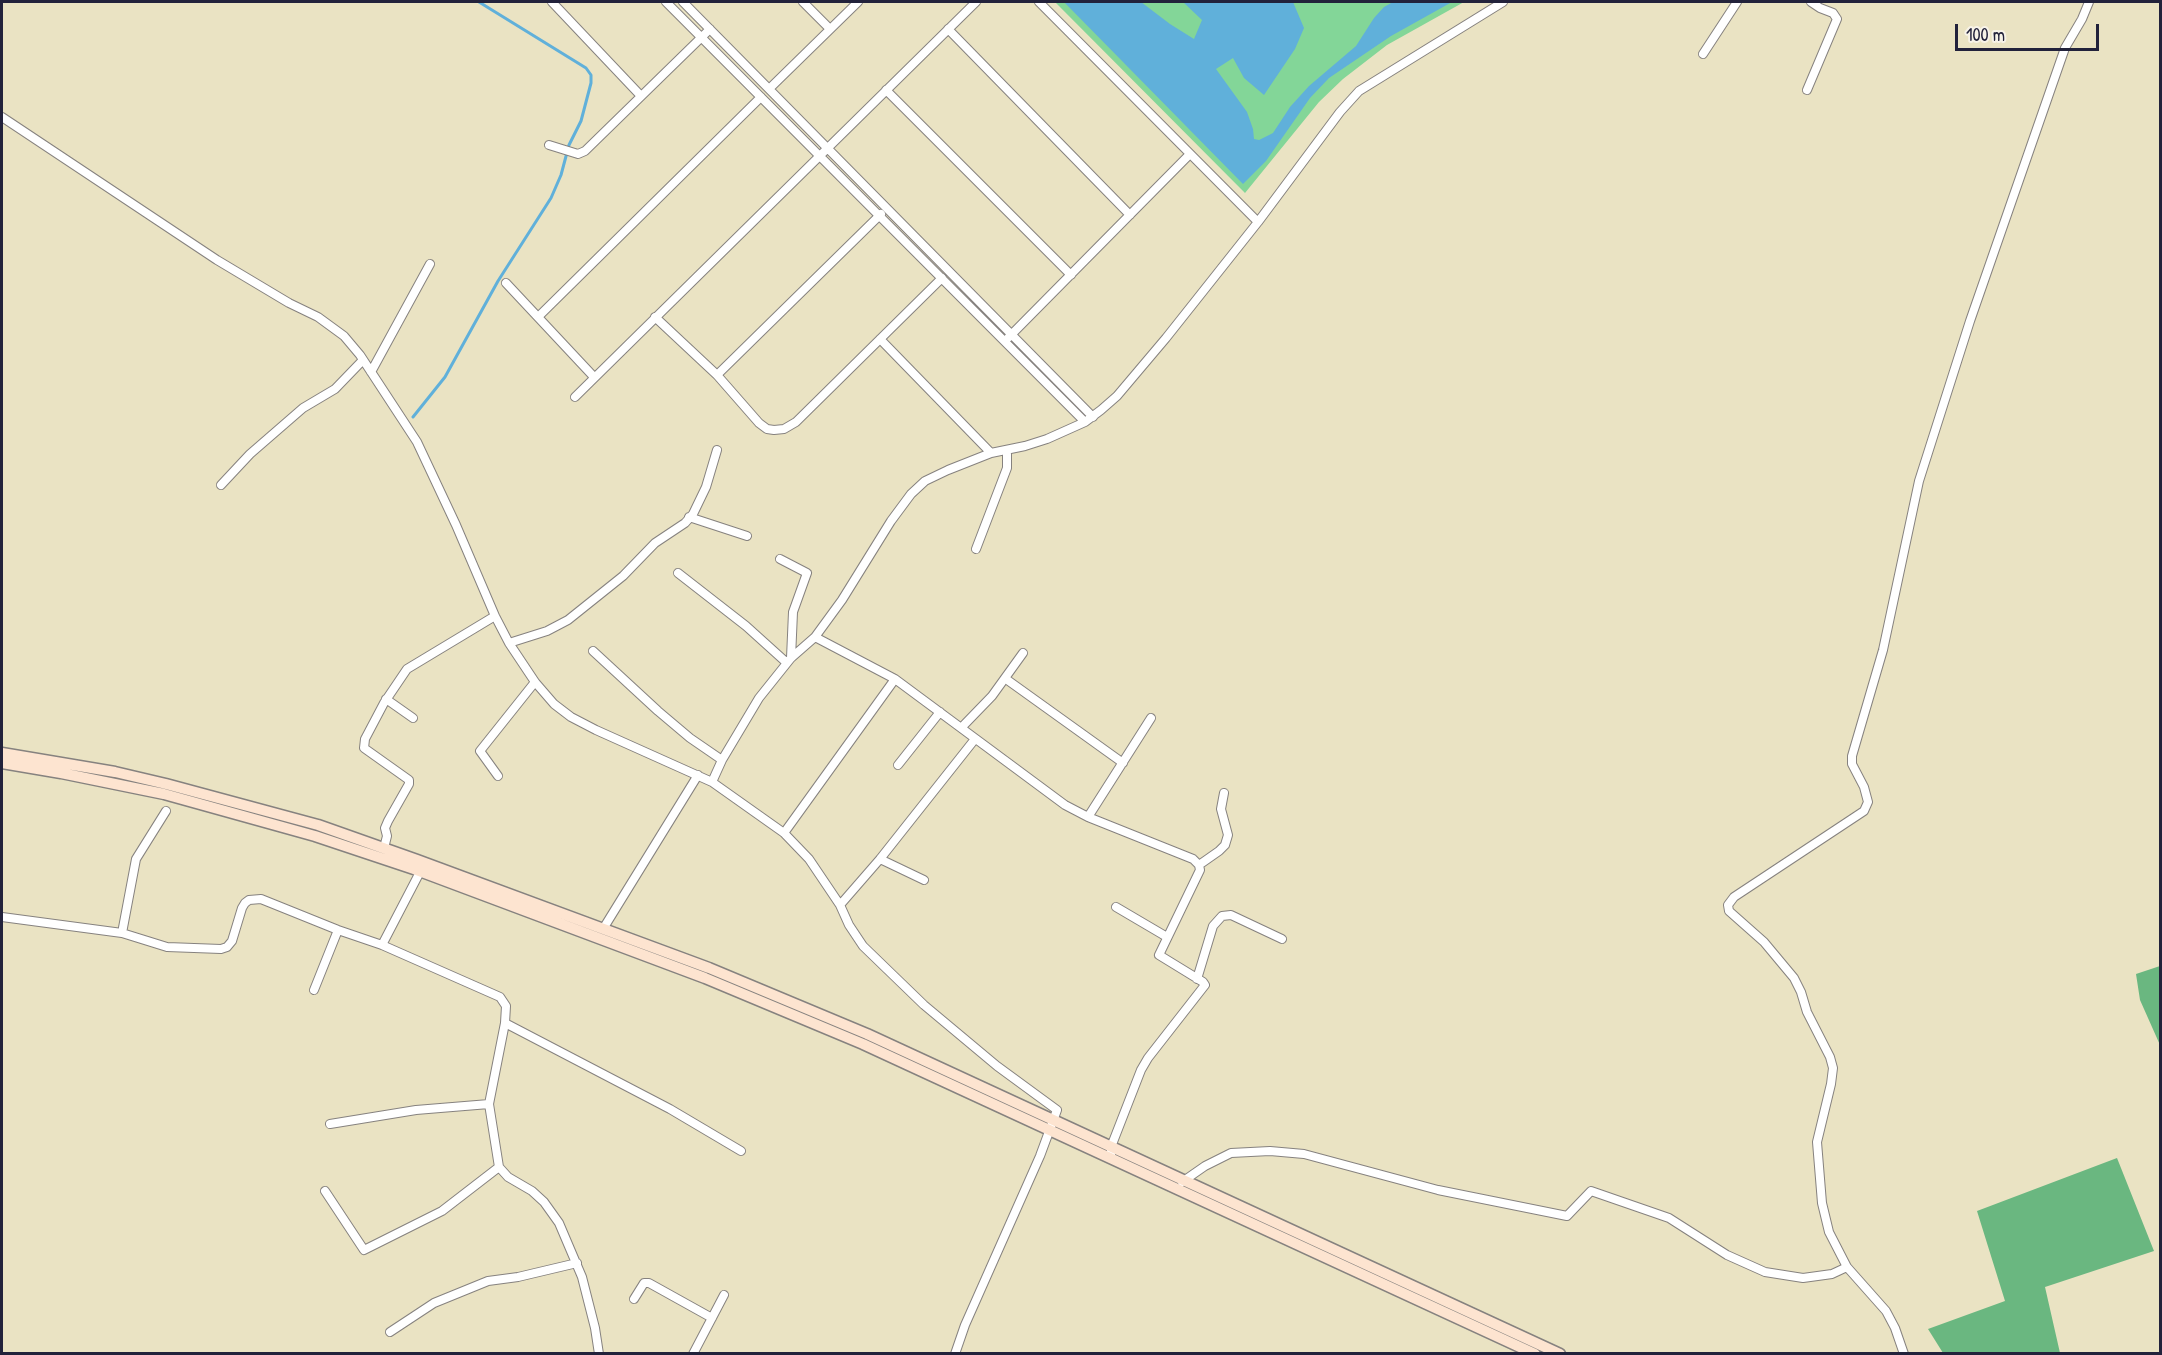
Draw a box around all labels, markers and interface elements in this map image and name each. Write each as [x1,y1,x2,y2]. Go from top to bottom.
scale bar [1958,12,2102,50]
text: 100 m [1966,22,2005,47]

